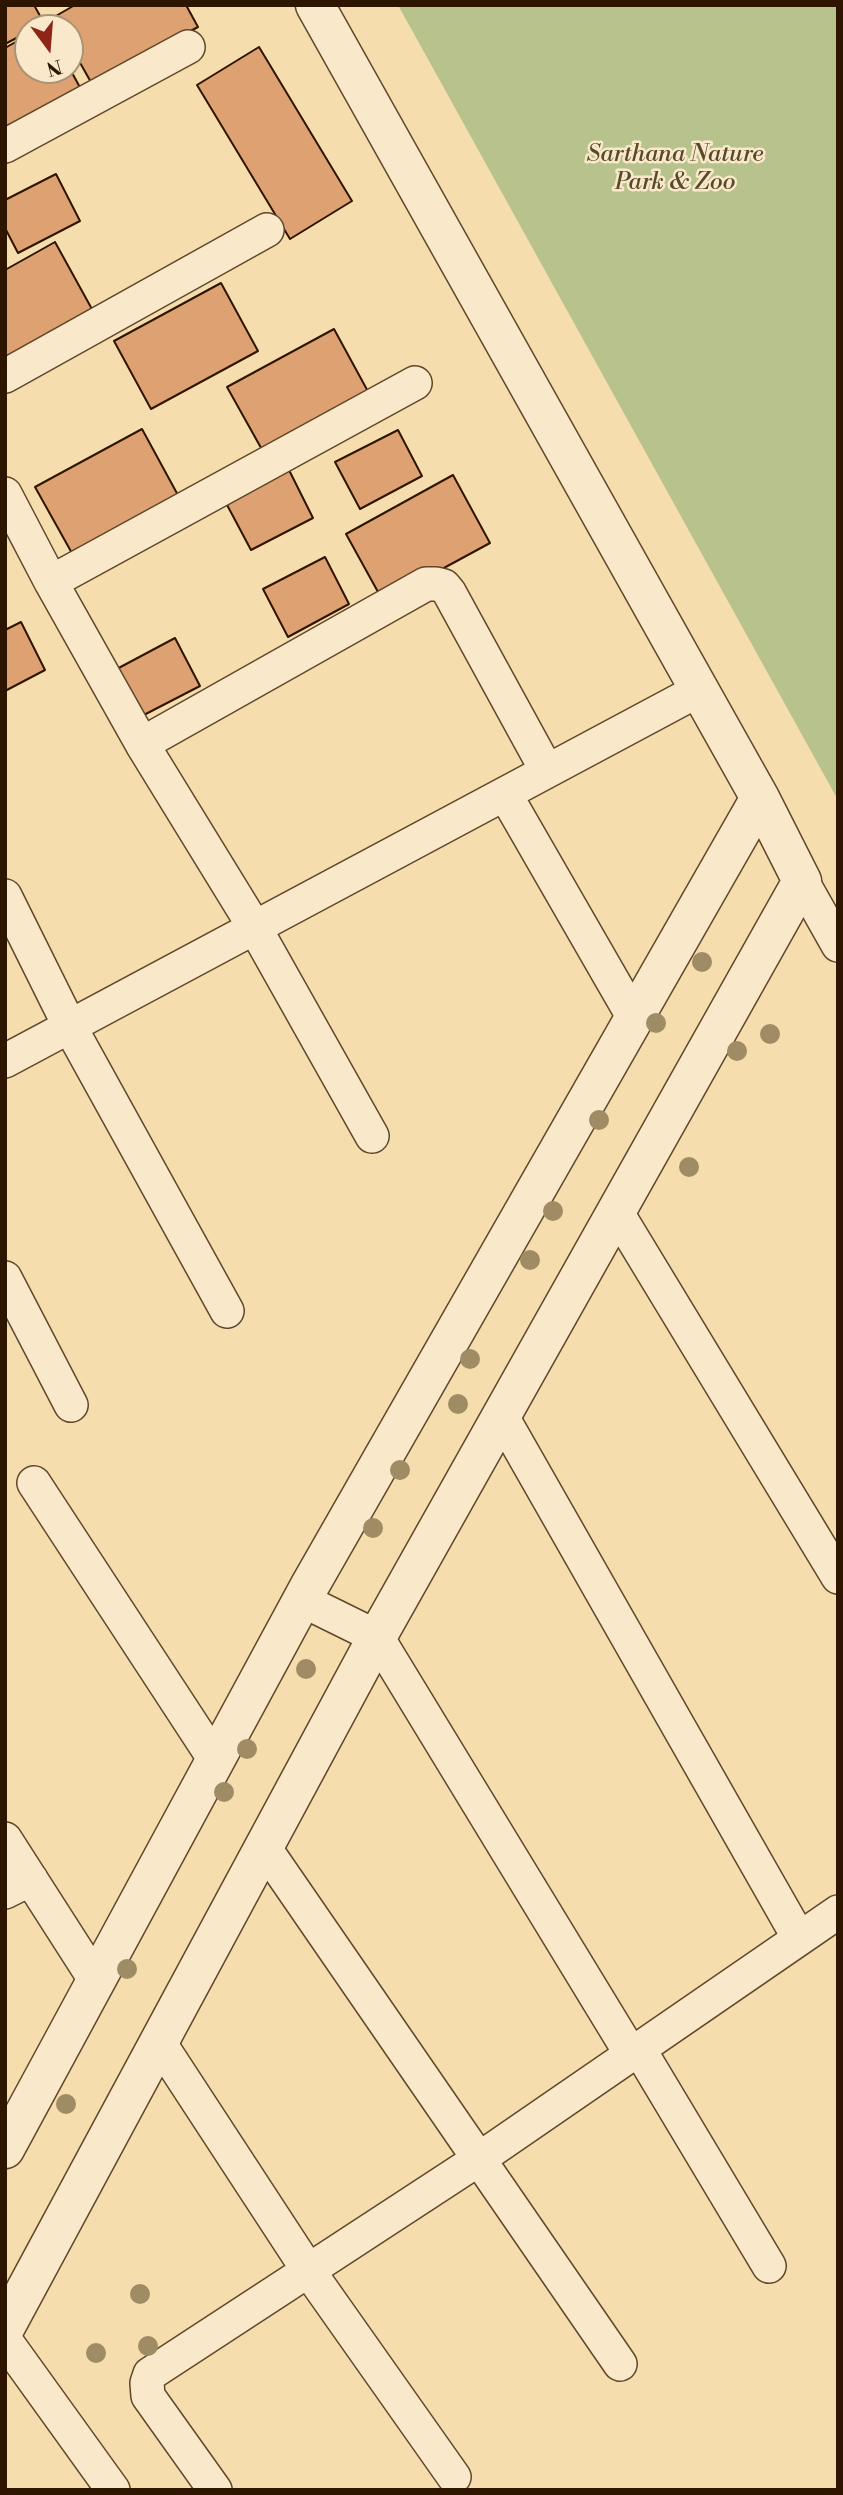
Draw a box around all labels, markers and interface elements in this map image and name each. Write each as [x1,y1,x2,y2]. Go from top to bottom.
north arrow [14,14,84,84]
text: N [44,54,65,81]
park label: Sarthana Nature Park & Zoo [586,141,764,197]

